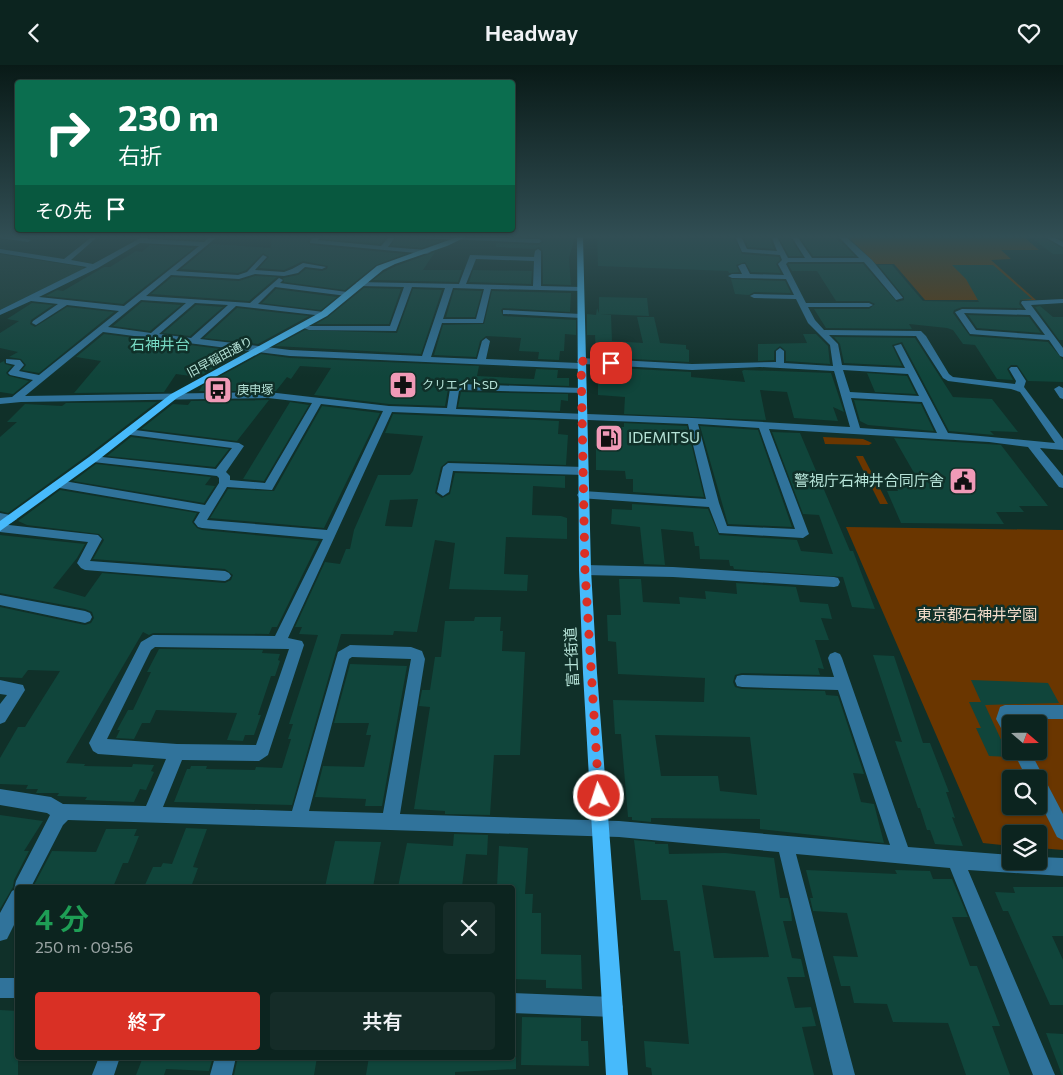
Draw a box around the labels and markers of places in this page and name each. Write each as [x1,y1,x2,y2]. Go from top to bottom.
pin [590,342,632,384]
pharmacy icon: クリエイトSD [388,370,418,400]
bus stop icon: 庚申塚 [203,375,233,405]
place label: クリエイトSD [422,377,498,391]
place label: 庚申塚 [237,382,273,396]
fuel station icon: IDEMITSU [594,423,624,453]
place label: IDEMITSU [628,428,700,446]
public building icon: 警視庁石神井合同庁舎 [948,466,978,496]
place label: 警視庁石神井合同庁舎 [794,471,944,489]

